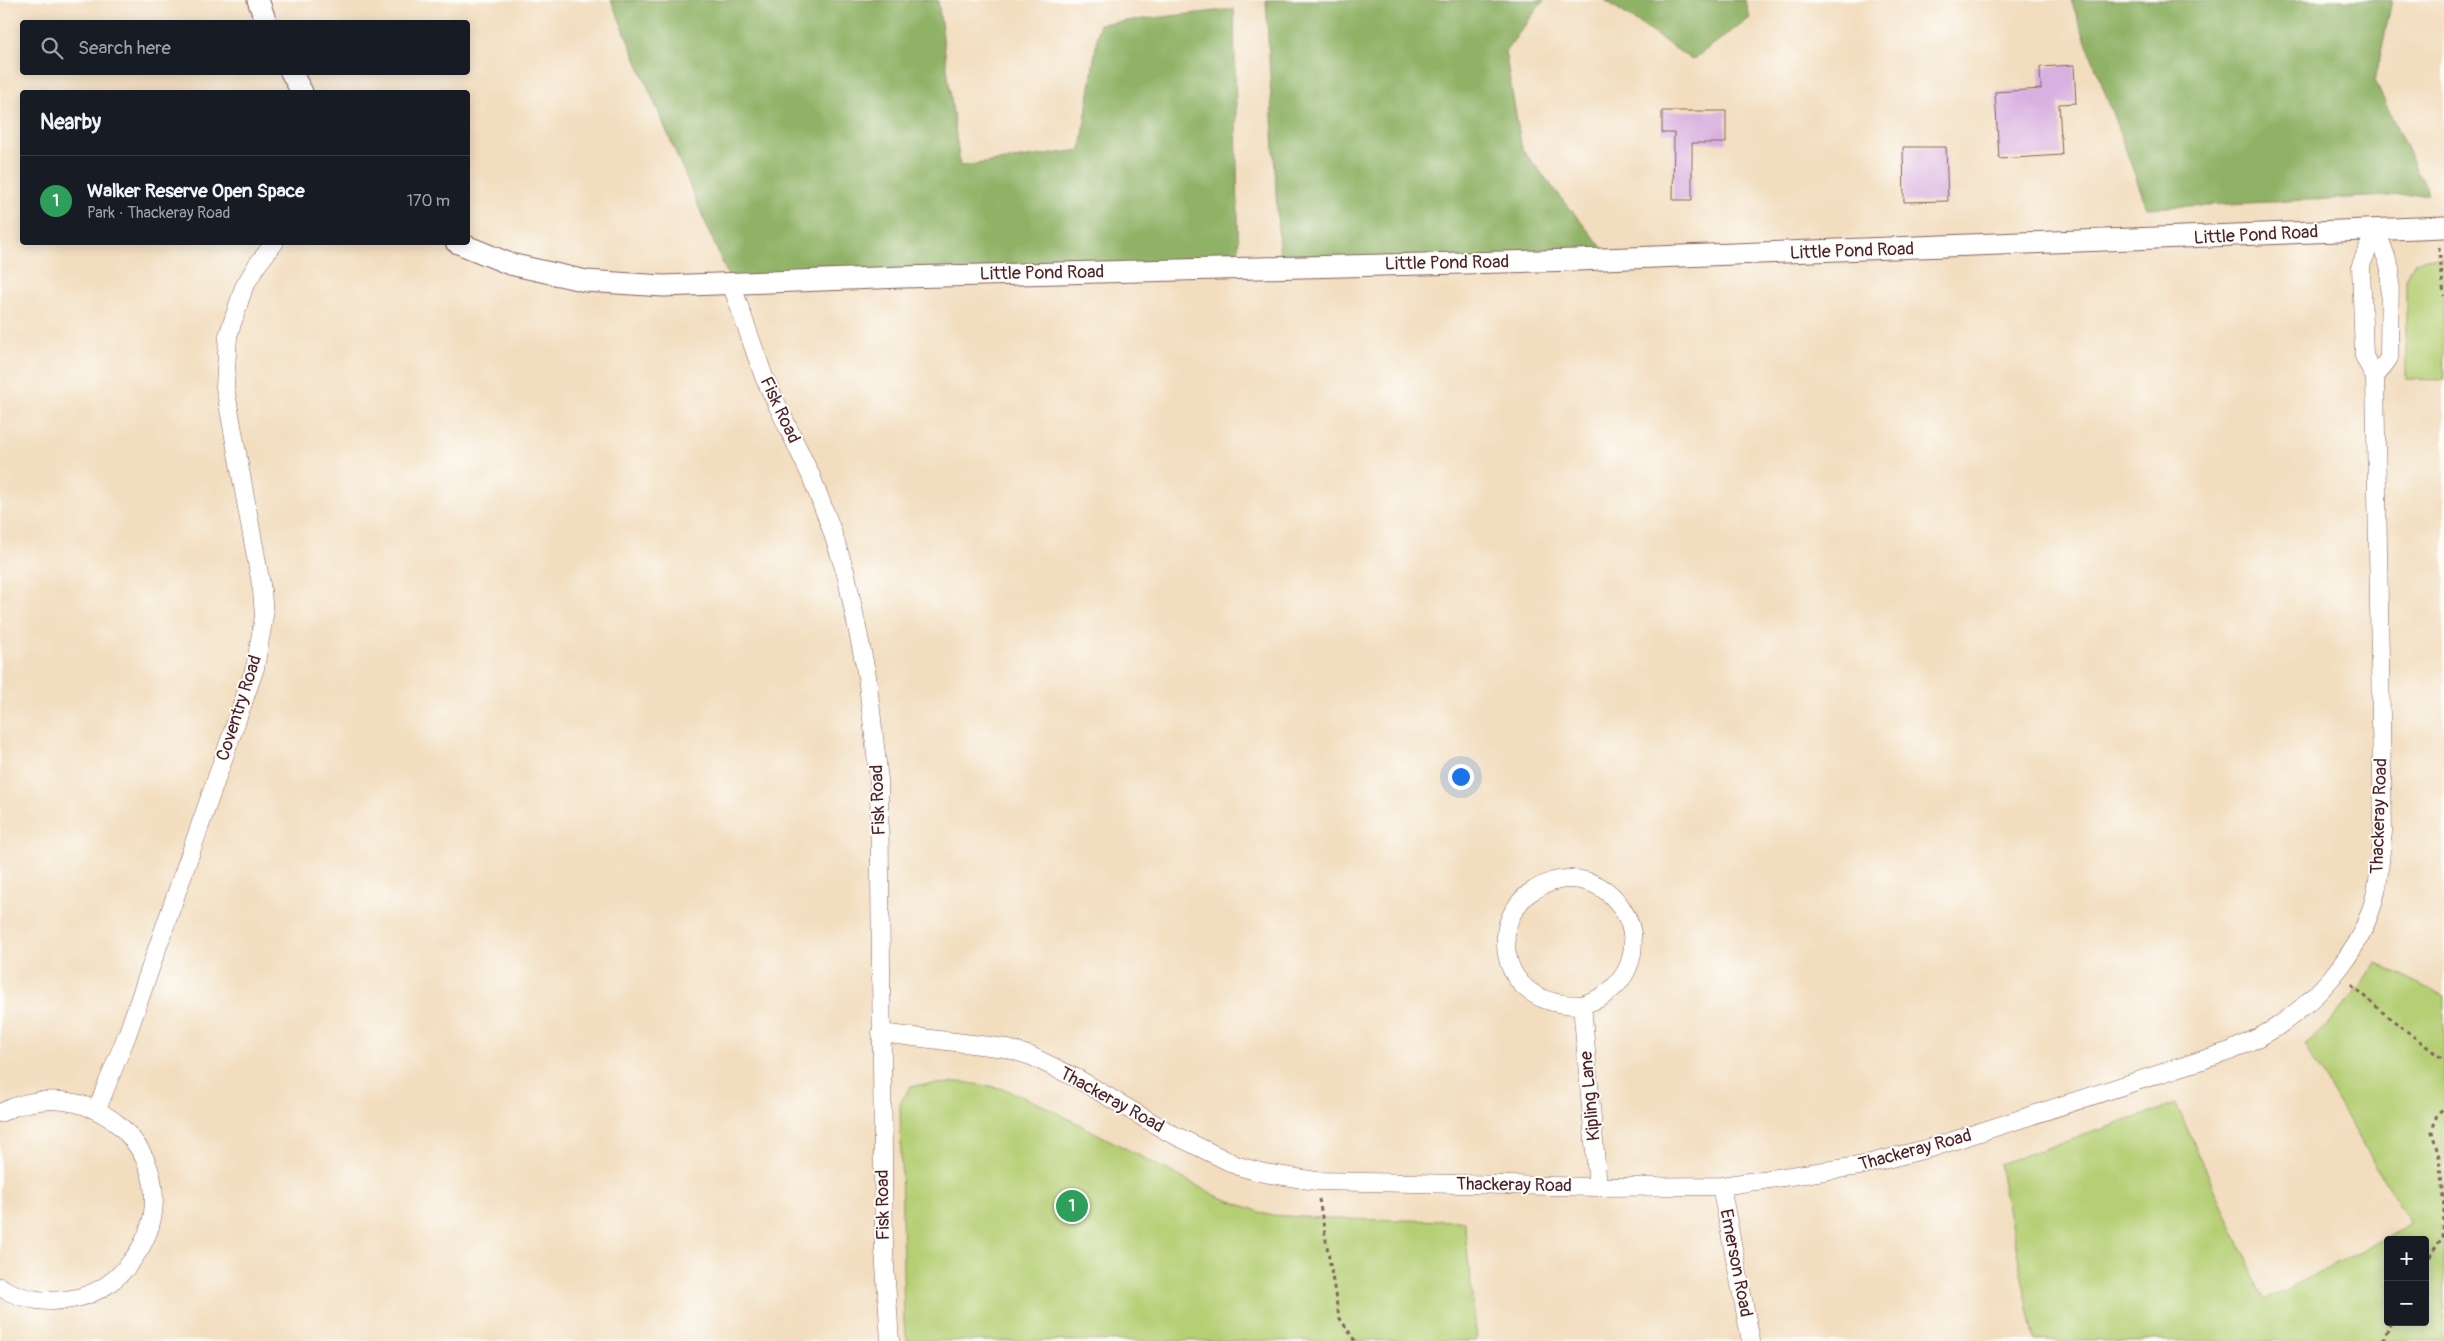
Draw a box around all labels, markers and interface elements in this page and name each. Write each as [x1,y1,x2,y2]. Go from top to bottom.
search box [20,20,470,75]
icon: search [38,34,66,62]
text: Search here [78,36,171,60]
text: Nearby [40,109,101,136]
text: Walker Reserve Open Space [87,179,305,203]
text: 1 [53,191,59,211]
text: 170 m [407,191,450,211]
text: Park · Thackeray Road [87,203,230,223]
street label: Little Pond Road [2193,220,2319,250]
street label: Little Pond Road [1789,237,1915,265]
street label: Little Pond Road [1385,250,1509,276]
street label: Little Pond Road [980,260,1104,286]
street label: Fisk Road [755,373,805,447]
street label: Coventry Road [211,652,267,764]
street label: Thackeray Road [2365,758,2393,874]
street label: Fisk Road [865,764,891,836]
your location [1448,764,1474,790]
street label: Kipling Lane [1575,1050,1605,1142]
street label: Thackeray Road [1056,1062,1168,1138]
street label: Thackeray Road [1856,1124,1974,1176]
street label: Fisk Road [871,1169,895,1241]
street label: Thackeray Road [1456,1172,1572,1198]
pin: 1 [1056,1187,1088,1225]
street label: Emerson Road [1714,1207,1758,1319]
map controls [2384,1236,2429,1326]
button: + [2384,1236,2429,1281]
button: − [2384,1281,2429,1326]

